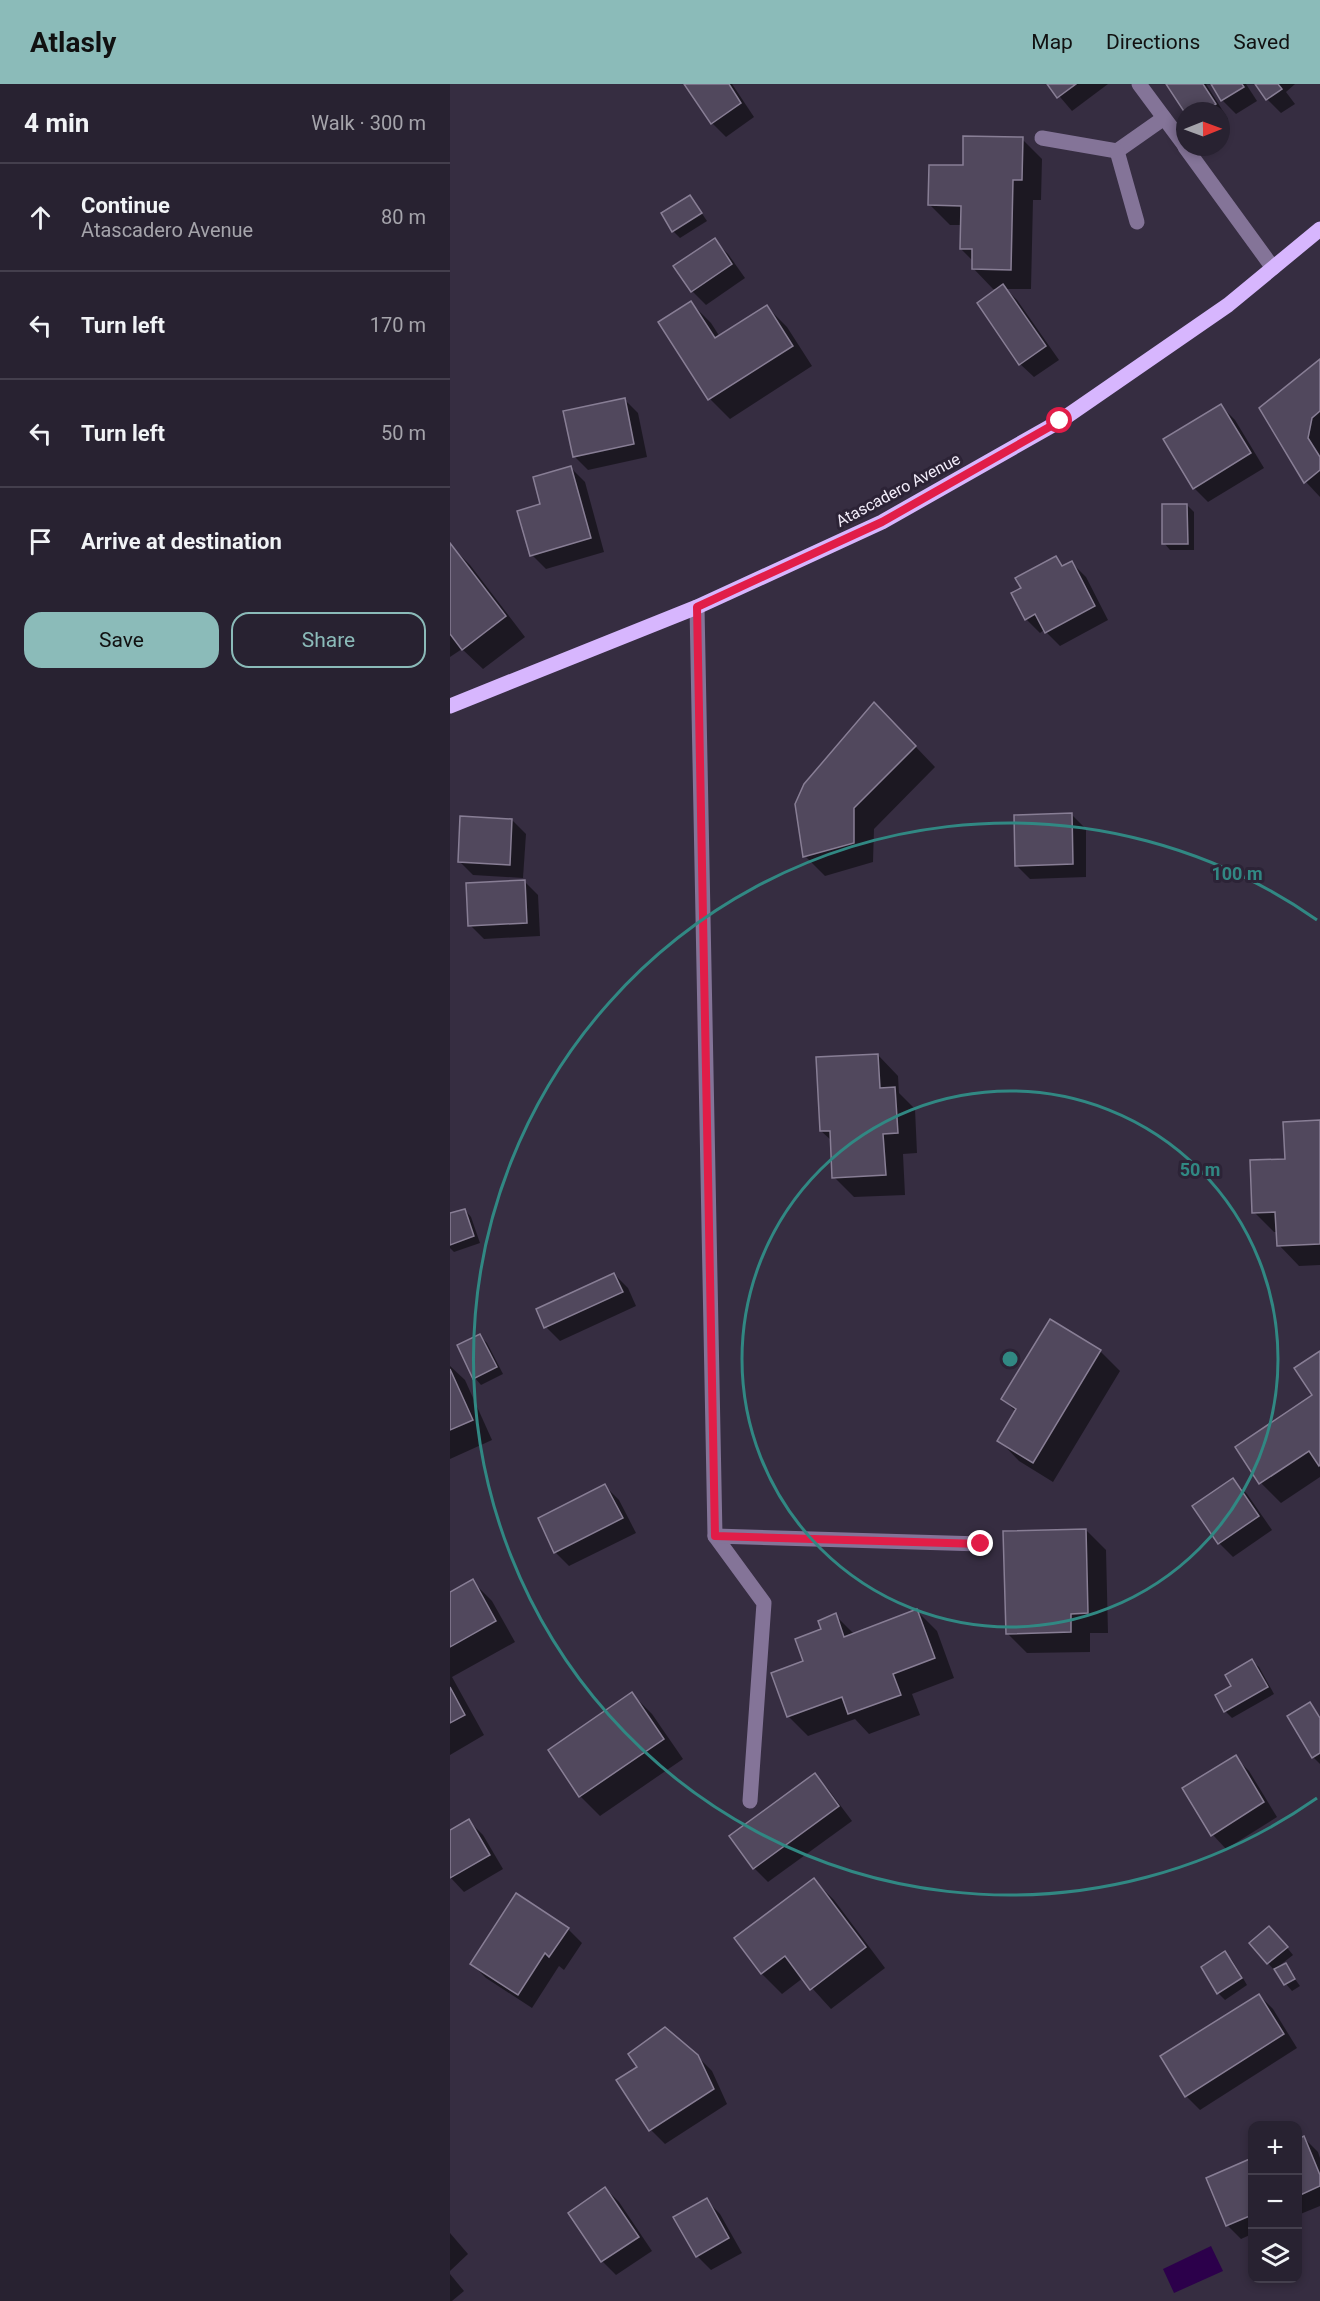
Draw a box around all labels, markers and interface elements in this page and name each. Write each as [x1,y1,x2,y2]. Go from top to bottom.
text: Atlasly [30,26,116,59]
text: Map [1031,30,1073,54]
text: Directions [1106,30,1200,54]
text: Saved [1233,30,1290,54]
north arrow [1176,102,1230,156]
text: 4 min [24,108,89,138]
text: Walk · 300 m [311,111,426,135]
text: Continue [81,193,170,218]
icon: ahead [24,201,57,234]
text: 80 m [381,205,426,229]
text: Atascadero Avenue [81,218,253,242]
icon: left [24,309,57,342]
text: Turn left [81,313,165,338]
text: 170 m [370,313,426,337]
route start [1046,407,1072,433]
icon: left [24,417,57,450]
text: Turn left [81,421,165,446]
text: 50 m [381,421,426,445]
street label: Atascadero Avenue [833,449,963,531]
icon: arrive [24,525,57,558]
text: Arrive at destination [81,529,282,554]
button: Save [24,612,219,668]
button: Share [231,612,426,668]
text: 100 m [1211,863,1263,884]
text: 50 m [1180,1159,1220,1180]
centre of rings [1000,1349,1020,1369]
route end [967,1530,993,1556]
map controls [1248,2121,1302,2283]
button: + [1248,2121,1302,2175]
button: − [1248,2175,1302,2229]
button: layers [1248,2229,1302,2283]

